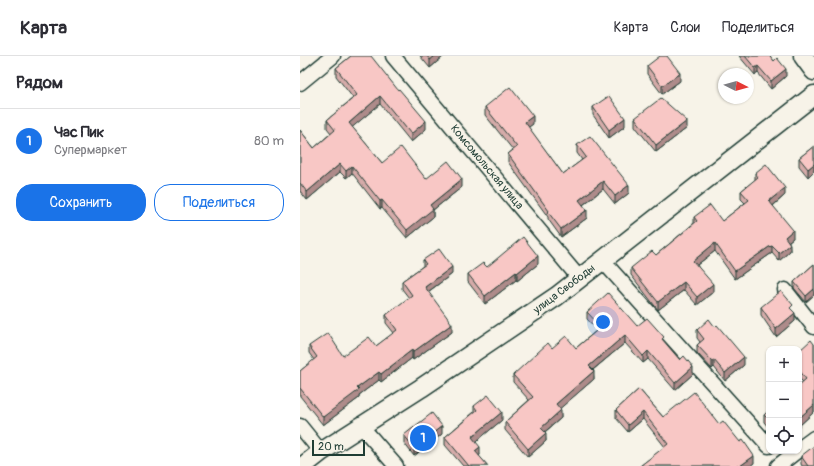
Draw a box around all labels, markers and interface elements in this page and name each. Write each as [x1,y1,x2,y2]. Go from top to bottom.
text: Карта [20,16,67,40]
text: Карта [614,19,648,36]
text: Слои [670,19,700,36]
text: Поделиться [722,19,794,36]
north arrow [718,68,754,104]
text: Рядом [16,72,63,93]
street label: Комсомольская улица [448,122,526,212]
text: Час Пик [54,123,104,142]
text: 1 [26,133,32,149]
text: 80 m [254,133,284,149]
text: Супермаркет [54,142,127,158]
button: Сохранить [16,184,146,221]
button: Поделиться [154,184,284,221]
street label: улица Свободы [530,262,597,317]
your location [593,312,613,332]
map controls [766,346,802,454]
button: + [766,346,802,382]
button: − [766,382,802,418]
button: locate [766,418,802,454]
pin: 1 [410,423,436,453]
scale bar [312,438,365,457]
text: 20 m [318,440,344,453]

